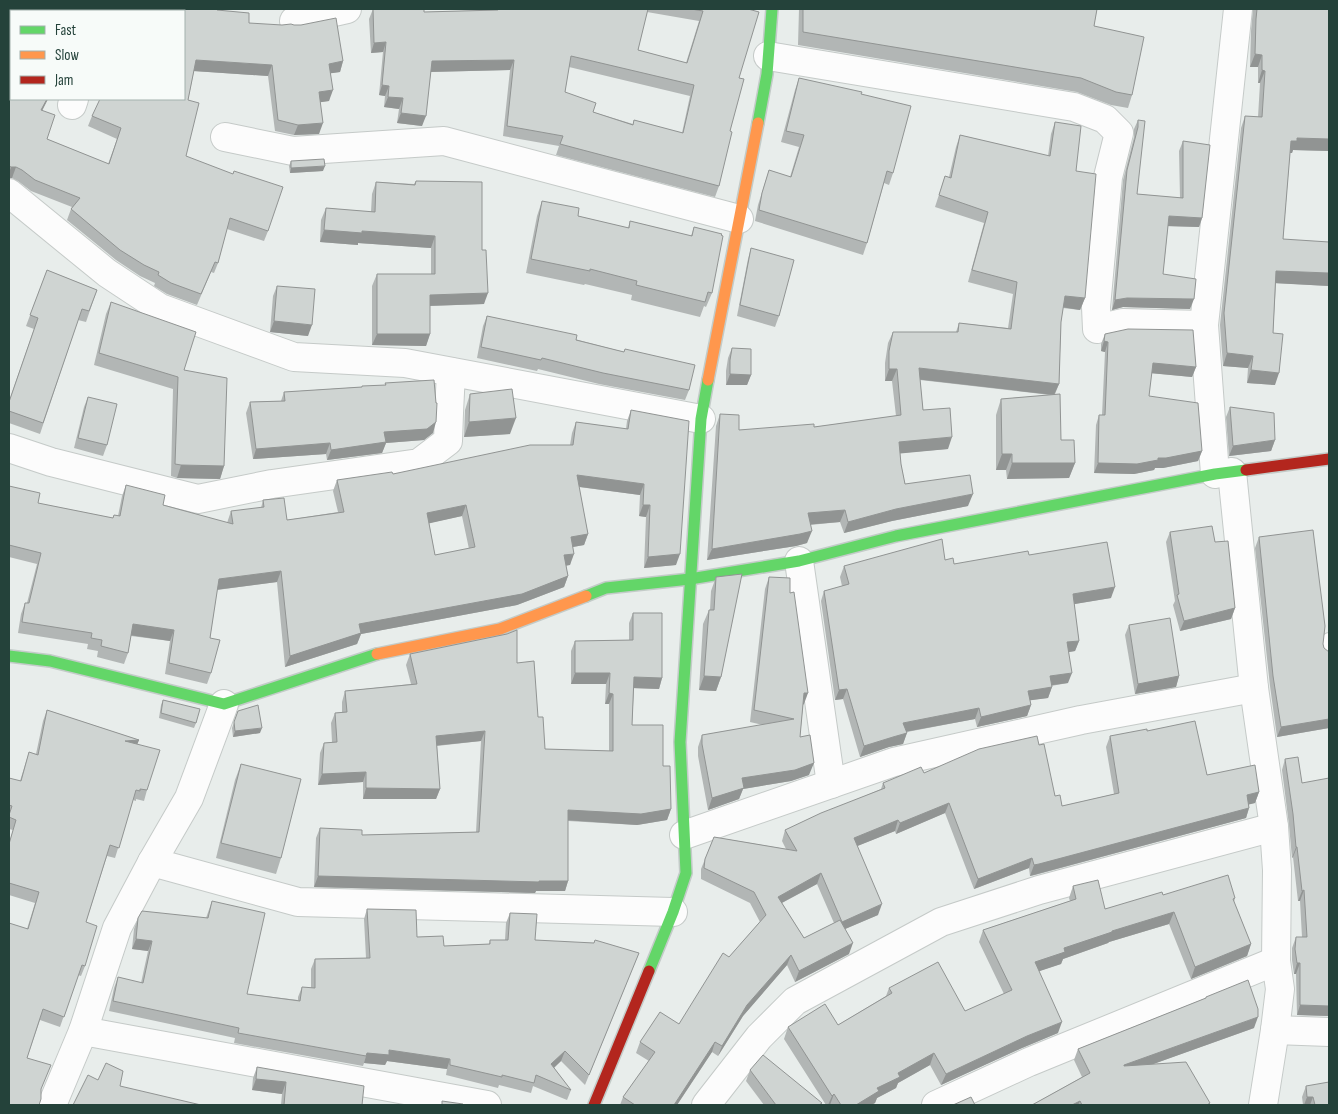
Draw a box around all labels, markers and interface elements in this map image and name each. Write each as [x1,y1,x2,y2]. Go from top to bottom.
legend [10,10,185,100]
text: Fast [55,21,77,40]
text: Slow [55,46,79,65]
text: Jam [54,71,73,90]

